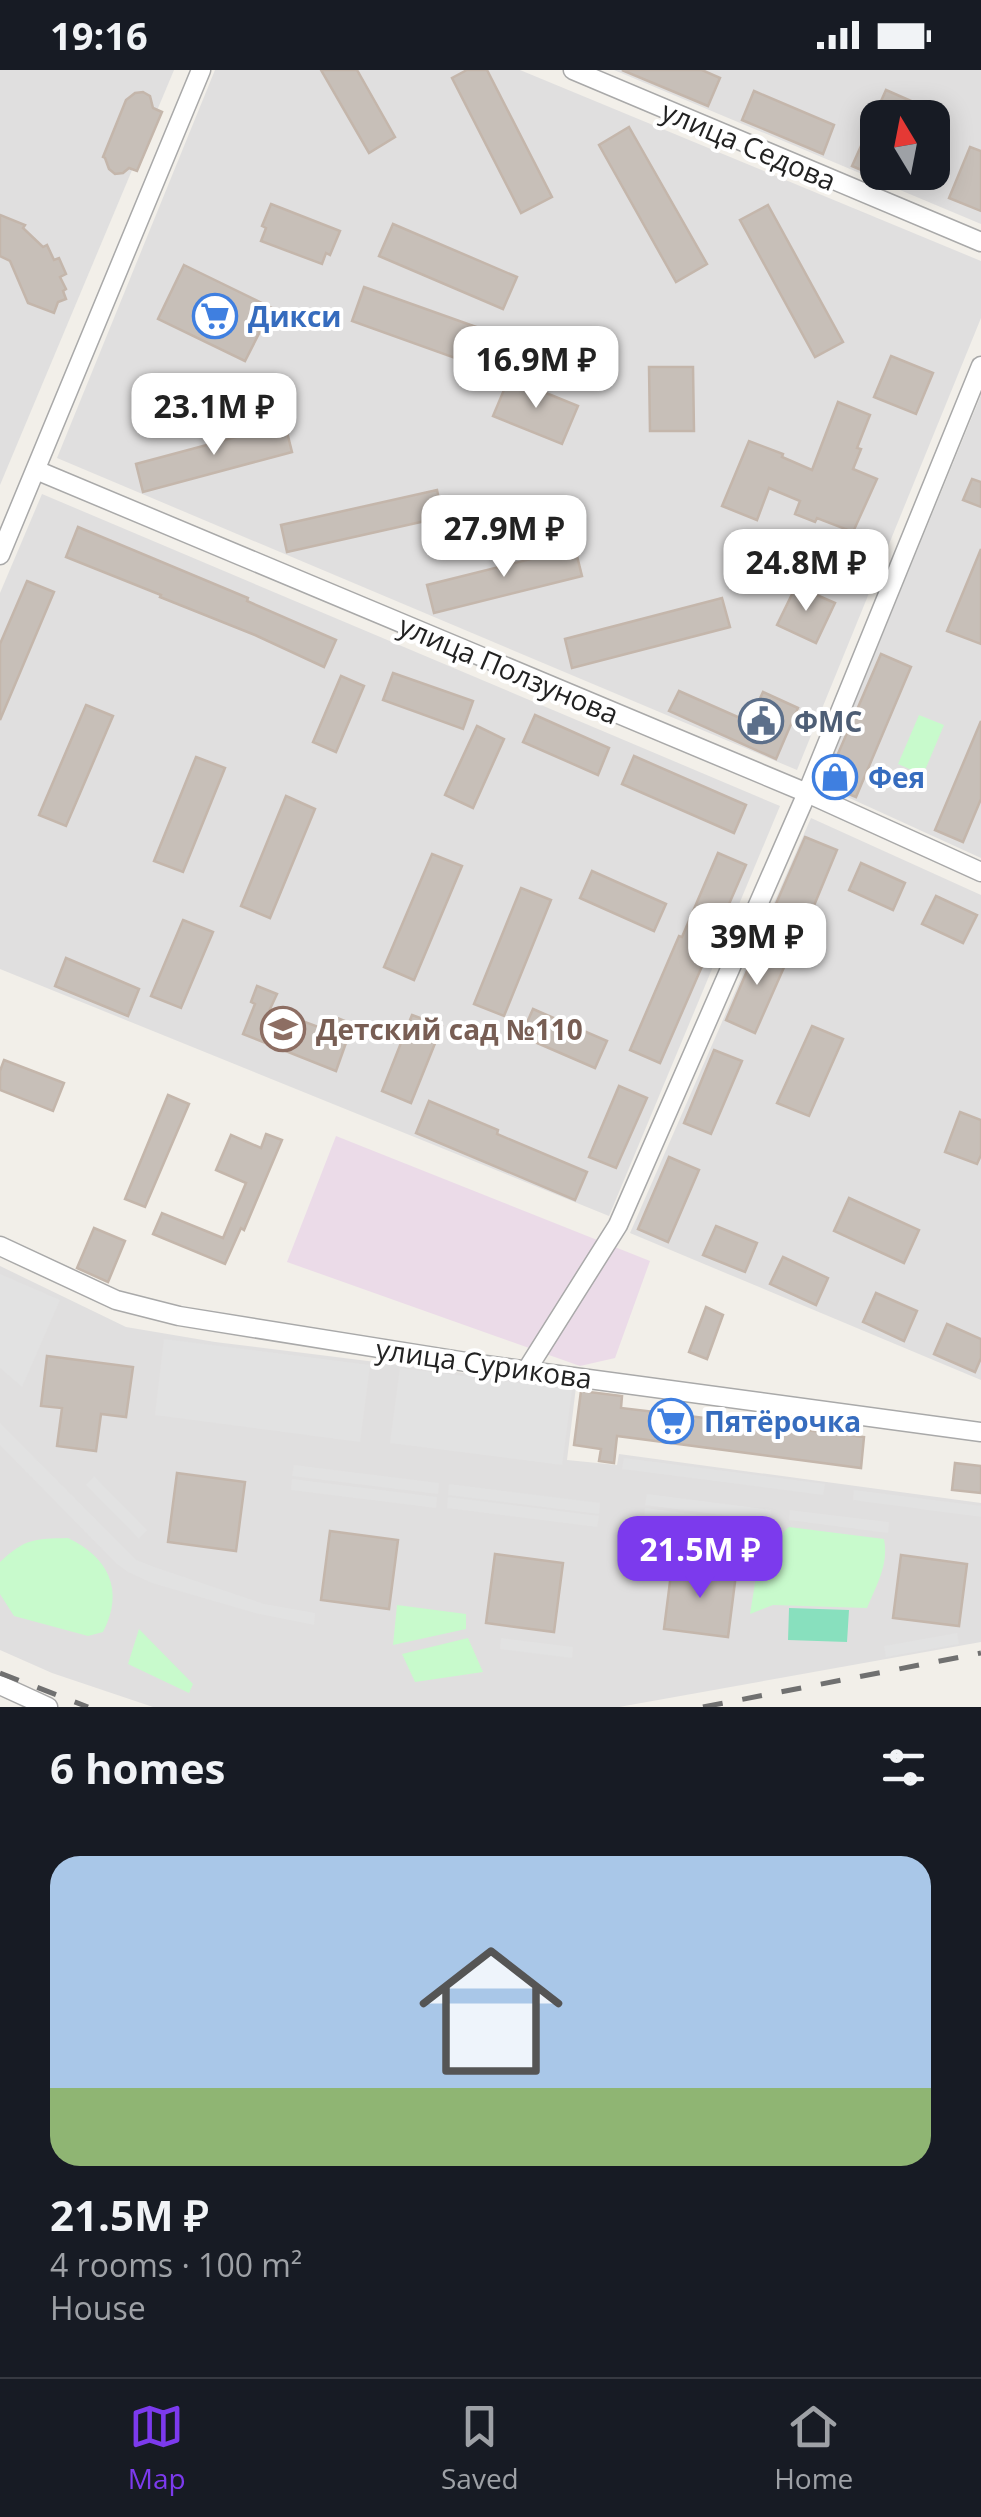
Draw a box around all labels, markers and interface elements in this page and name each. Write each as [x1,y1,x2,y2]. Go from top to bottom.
text: 19:16 [50,9,148,61]
street label: улица Седова [656,91,842,199]
north arrow [860,100,950,190]
map controls [860,100,950,190]
supermarket icon: Дикси [192,293,238,339]
place label: Дикси [248,297,341,335]
pin: 16.9M ₽ [444,326,628,411]
text: 16.9M ₽ [475,337,597,380]
pin: 23.1M ₽ [122,373,306,458]
text: 23.1M ₽ [153,384,275,427]
pin: 27.9M ₽ [412,495,596,580]
text: 27.9M ₽ [443,506,565,549]
pin: 24.8M ₽ [714,529,898,614]
text: 24.8M ₽ [745,540,867,583]
street label: улица Ползунова [393,606,625,732]
public building icon: ФМС [738,698,784,744]
place label: ФМС [794,702,862,740]
shop icon: Фея [812,754,858,800]
place label: Фея [868,758,925,796]
pin: 39M ₽ [687,903,827,988]
text: 39M ₽ [710,914,804,957]
school or university icon: Детский сад №110 [260,1006,306,1052]
place label: Детский сад №110 [316,1010,583,1048]
street label: улица Сурикова [374,1329,594,1397]
supermarket icon: Пятёрочка [648,1398,694,1444]
place label: Пятёрочка [704,1402,861,1440]
pin: 21.5M ₽ [608,1516,792,1601]
text: 21.5M ₽ [639,1527,761,1570]
text: 6 homes [50,1739,225,1796]
icon: filters [876,1740,931,1795]
icon: home [401,1921,581,2101]
text: 21.5M ₽ [50,2186,209,2243]
text: 4 rooms · 100 m² [50,2243,302,2286]
text: House [50,2286,146,2329]
tab: Map [128,2399,186,2497]
tab: Saved [441,2399,519,2497]
tab: Home [774,2399,853,2497]

